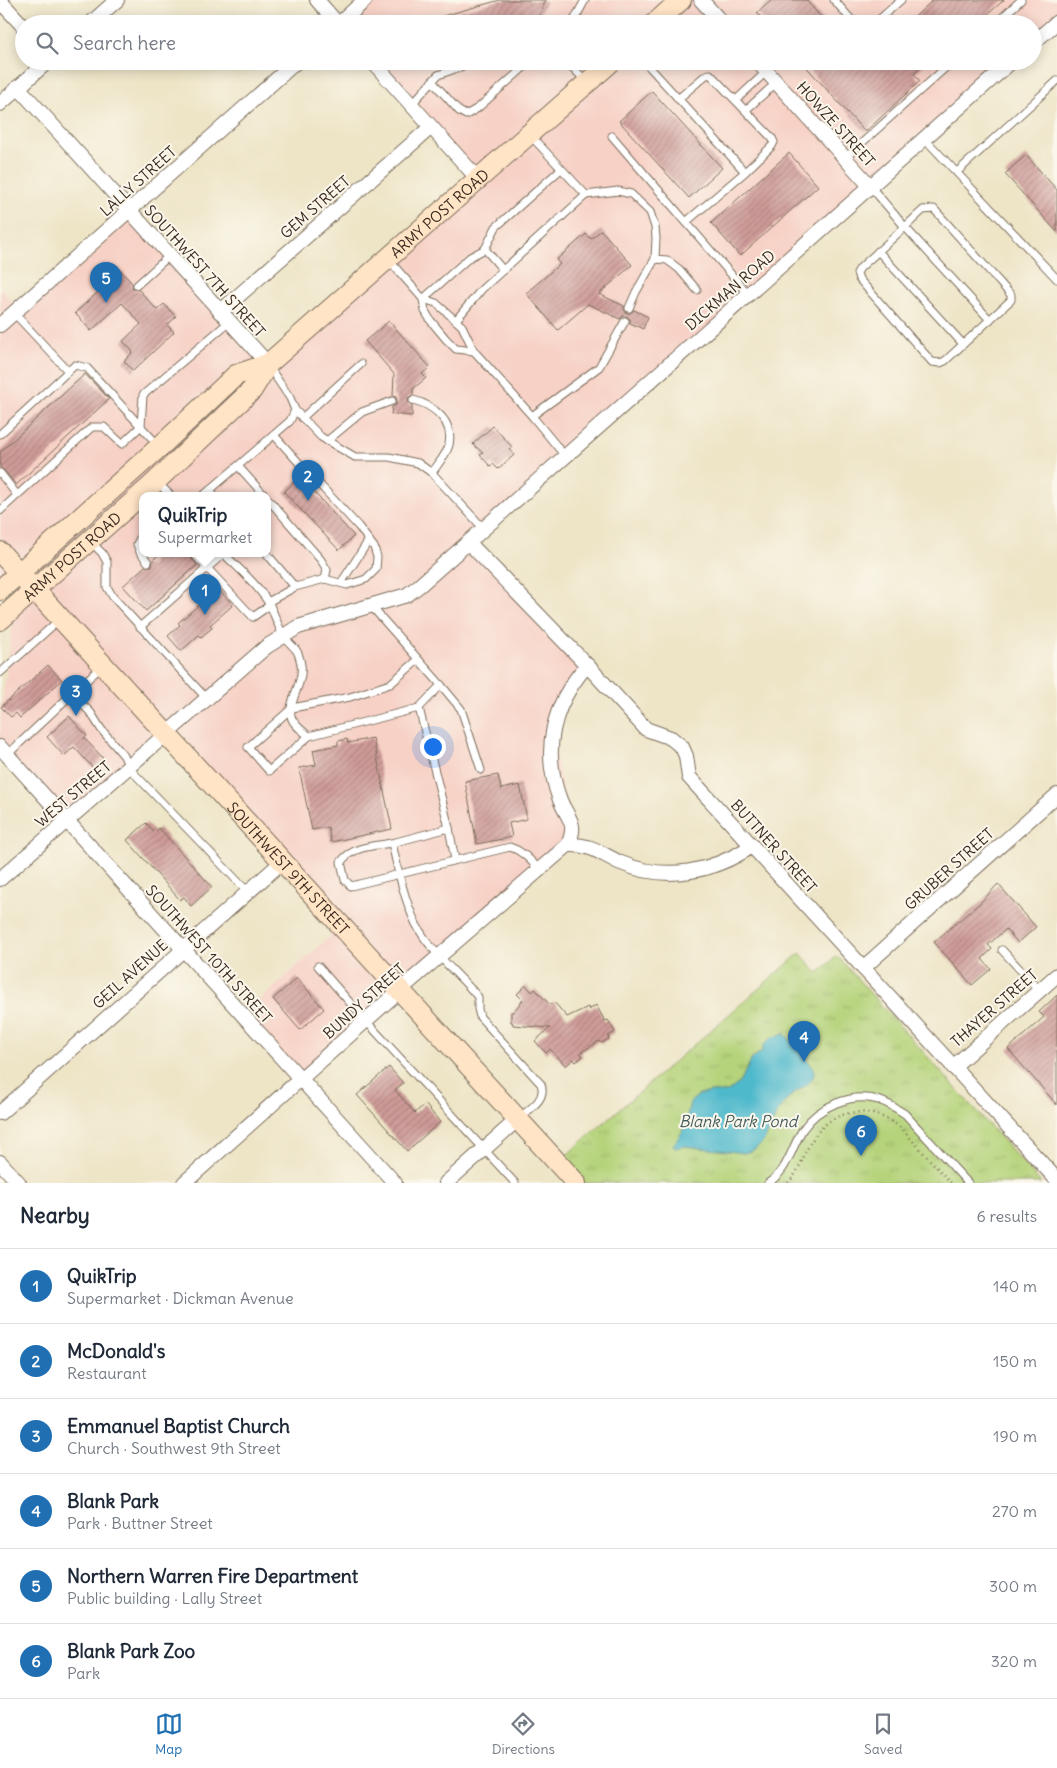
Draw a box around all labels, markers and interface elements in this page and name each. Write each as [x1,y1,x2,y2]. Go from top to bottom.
search box [15,15,1042,70]
icon: search [33,29,61,57]
text: Search here [73,31,176,55]
street label: HOWZE STREET [793,78,879,171]
street label: LALLY STREET [96,142,180,220]
street label: ARMY POST ROAD [386,165,492,262]
street label: GEM STREET [276,171,354,243]
street label: SOUTHWEST 7TH STREET [141,201,270,341]
street label: DICKMAN ROAD [681,246,779,334]
pin: 5 [90,262,122,303]
pin: 2 [292,460,324,501]
popup [139,492,271,557]
text: QuikTrip [158,503,227,527]
street label: ARMY POST ROAD [19,508,125,605]
text: Supermarket [158,527,252,547]
pin: 1 [189,574,221,615]
pin: 3 [60,675,92,716]
your location [420,734,446,760]
street label: WEST STREET [31,757,115,831]
street label: BUTTNER STREET [727,795,821,897]
street label: SOUTHWEST 9TH STREET [223,798,354,938]
street label: GRUBER STREET [900,824,998,914]
street label: SOUTHWEST 10TH STREET [142,881,276,1027]
street label: GEIL AVENUE [88,935,172,1013]
street label: BUNDY STREET [319,959,409,1043]
street label: THAYER STREET [947,965,1041,1051]
pin: 4 [788,1021,820,1062]
water label: Blank Park Pond [679,1111,800,1131]
pin: 6 [845,1115,877,1156]
text: Nearby [20,1202,90,1229]
text: 6 results [976,1206,1037,1226]
text: QuikTrip [67,1264,137,1288]
text: 1 [33,1276,39,1296]
text: 140 m [993,1276,1037,1296]
text: Supermarket · Dickman Avenue [67,1288,294,1308]
text: McDonald's [67,1339,165,1363]
text: 2 [32,1351,40,1371]
text: 150 m [993,1351,1037,1371]
text: Restaurant [67,1363,147,1383]
text: Emmanuel Baptist Church [67,1414,290,1438]
text: 3 [31,1426,41,1446]
text: 190 m [993,1426,1037,1446]
text: Church · Southwest 9th Street [67,1438,281,1458]
text: Blank Park [67,1489,159,1513]
text: 4 [31,1501,41,1521]
text: 270 m [992,1501,1037,1521]
text: Park · Buttner Street [67,1513,213,1533]
text: Northern Warren Fire Department [67,1564,358,1588]
text: 5 [31,1576,41,1596]
text: 300 m [989,1576,1037,1596]
text: Public building · Lally Street [67,1588,262,1608]
text: Blank Park Zoo [67,1639,195,1663]
text: 6 [31,1651,41,1671]
text: 320 m [991,1651,1037,1671]
text: Park [67,1663,100,1683]
tab: Map [155,1710,183,1758]
tab: Directions [492,1710,555,1758]
tab: Saved [864,1710,902,1758]

